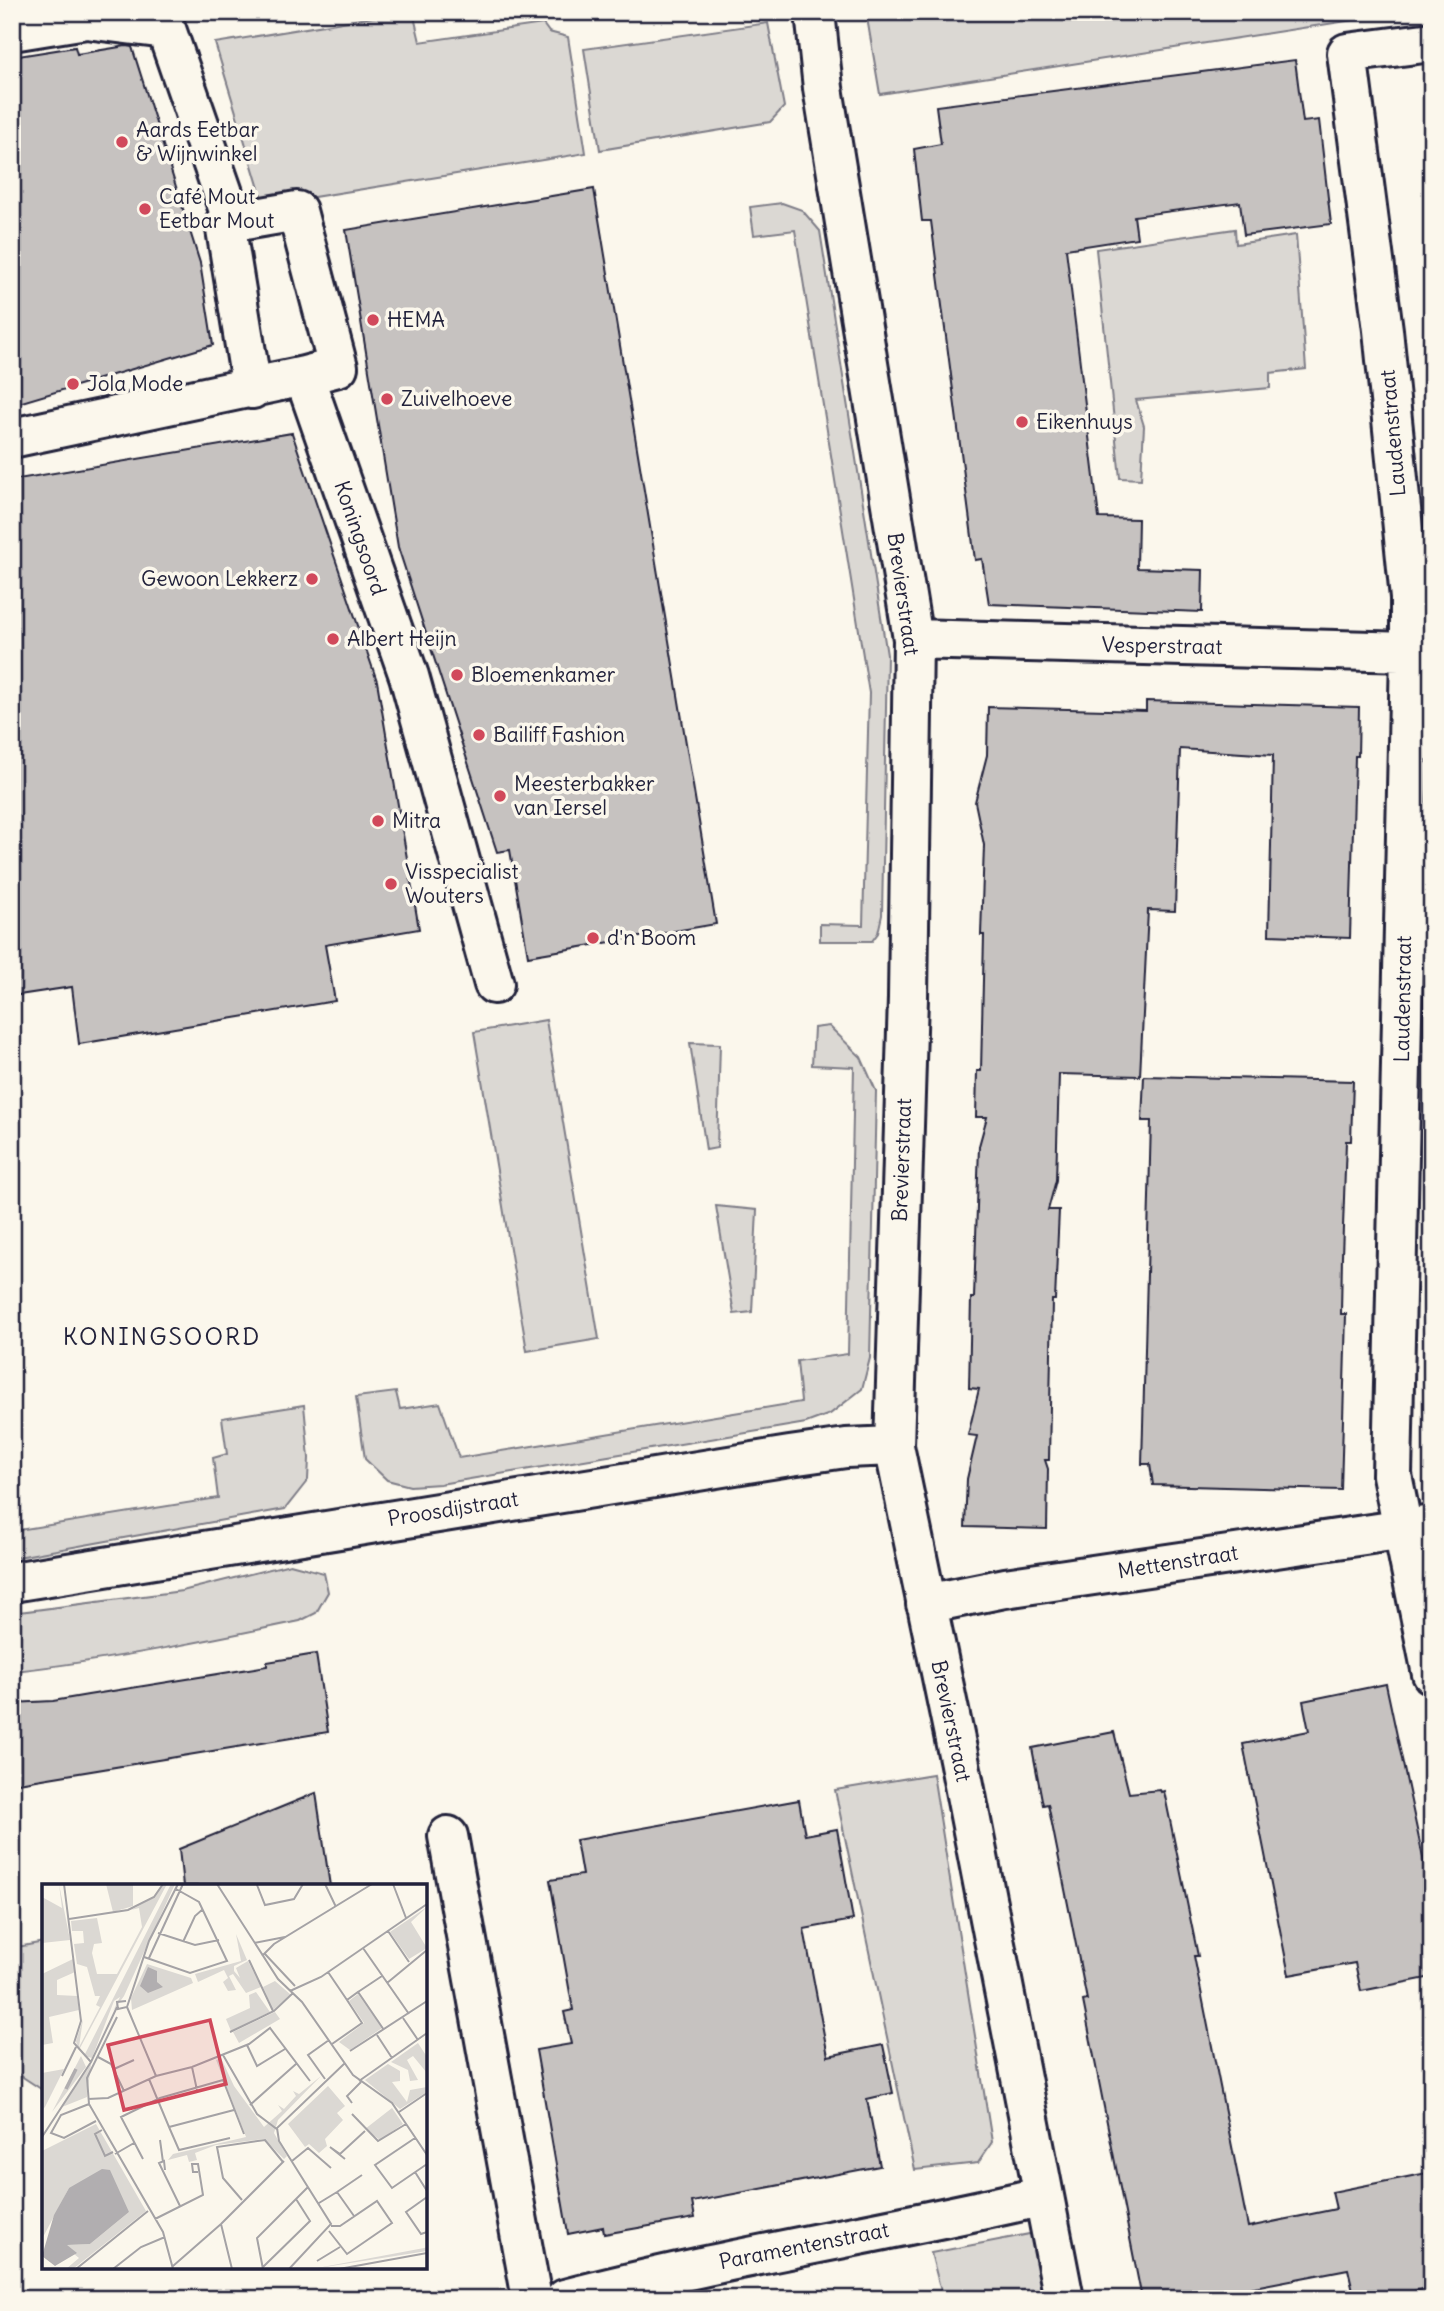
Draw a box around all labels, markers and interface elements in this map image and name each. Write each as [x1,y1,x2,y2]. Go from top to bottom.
place label: Aards Eetbar & Wijnwinkel [136,116,259,167]
marker: Aards Eetbar & Wijnwinkel [114,134,130,150]
place label: Café Mout Eetbar Mout [159,183,274,234]
marker: Café Mout Eetbar Mout [137,201,153,217]
place label: HEMA [387,306,445,333]
marker: HEMA [365,312,381,328]
street label: Laudenstraat [1374,369,1411,497]
place label: Jola Mode [87,370,183,397]
marker: Jola Mode [65,376,81,392]
place label: Zuivelhoeve [401,385,512,412]
marker: Zuivelhoeve [379,391,395,407]
place label: Eikenhuys [1036,408,1133,435]
marker: Eikenhuys [1014,414,1030,430]
street label: Koningsoord [328,477,393,599]
street label: Brevierstraat [882,531,925,657]
place label: Gewoon Lekkerz [141,565,298,592]
marker: Gewoon Lekkerz [304,571,320,587]
place label: Albert Heijn [347,625,457,652]
marker: Albert Heijn [325,631,341,647]
street label: Vesperstraat [1101,631,1223,660]
place label: Bloemenkamer [471,661,616,688]
marker: Bloemenkamer [449,667,465,683]
place label: Bailiff Fashion [493,721,625,748]
marker: Bailiff Fashion [471,727,487,743]
place label: Meesterbakker van Iersel [514,770,655,821]
marker: Meesterbakker van Iersel [492,788,508,804]
place label: Mitra [392,807,441,834]
marker: Mitra [370,813,386,829]
place label: Visspecialist Wouters [405,858,519,909]
marker: Visspecialist Wouters [383,876,399,892]
place label: d'n Boom [607,924,696,951]
marker: d'n Boom [585,930,601,946]
street label: Laudenstraat [1388,935,1417,1063]
street label: Brevierstraat [886,1098,917,1222]
district label: KONINGSOORD [63,1321,261,1351]
street label: Proosdijstraat [386,1485,520,1532]
street label: Mettenstraat [1116,1539,1240,1584]
street label: Brevierstraat [925,1658,978,1784]
inset map [42,1884,427,2269]
street label: Paramentenstraat [717,2216,891,2275]

